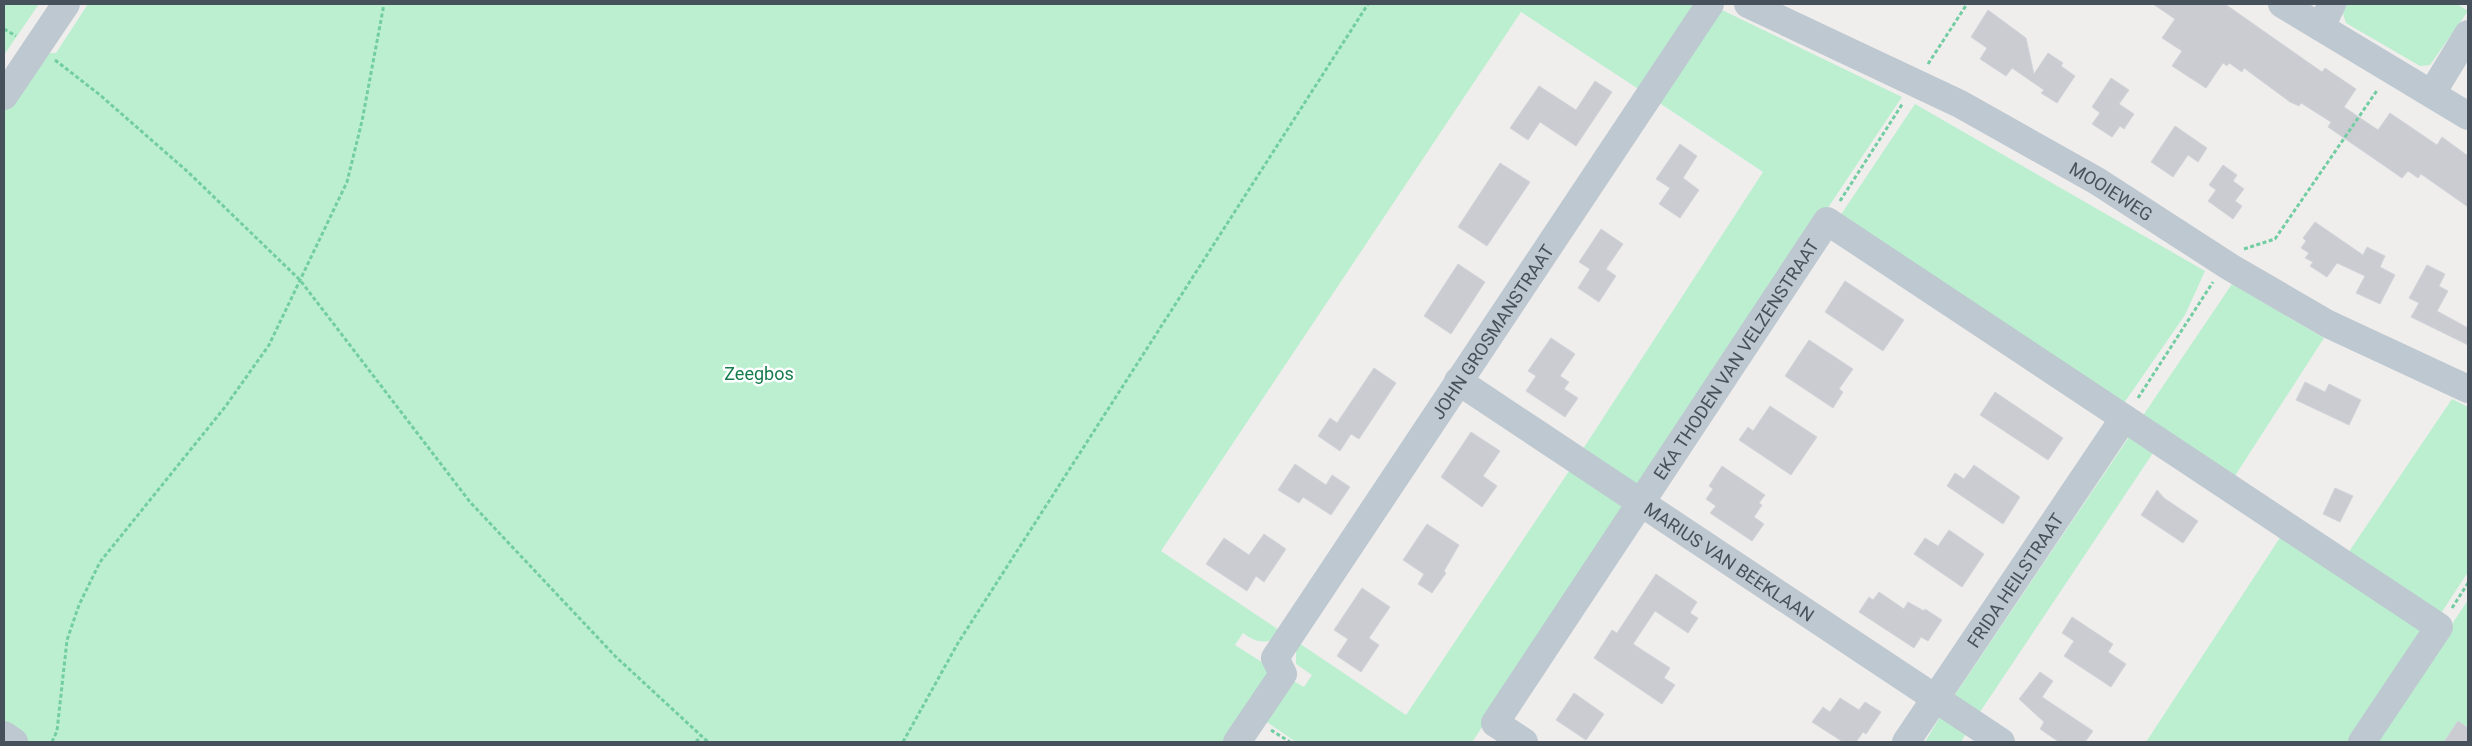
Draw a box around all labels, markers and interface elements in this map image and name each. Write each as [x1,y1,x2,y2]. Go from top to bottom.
street label: MOOIEWEG [2066,157,2157,225]
street label: EKA THODEN VAN VELZENSTRAAT [1649,235,1823,483]
street label: JOHN GROSMANSTRAAT [1427,240,1558,423]
park label: Zeegbos [724,363,794,384]
street label: MARIUS VAN BEEKLAAN [1641,498,1818,625]
street label: FRIDA HEILSTRAAT [1962,509,2068,651]

